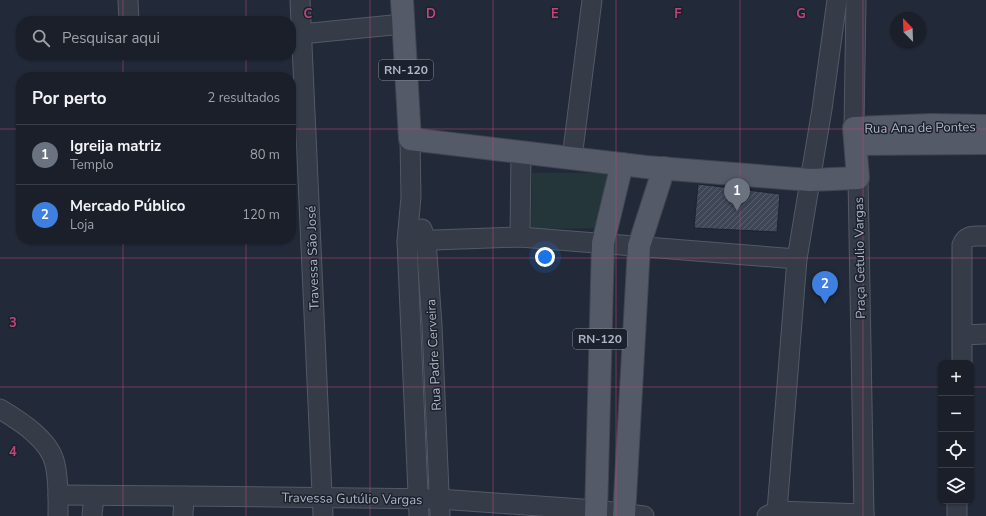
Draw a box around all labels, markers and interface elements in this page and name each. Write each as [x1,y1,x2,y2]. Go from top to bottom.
text: C [304,5,313,23]
text: D [426,5,436,23]
text: E [551,5,559,23]
text: F [674,5,682,23]
text: G [796,5,806,23]
north arrow [890,12,926,48]
search box [16,16,296,60]
icon: search [30,27,52,49]
text: Pesquisar aqui [62,28,160,48]
road number: RN-120 [379,60,433,80]
text: Por perto [32,87,107,110]
text: 2 resultados [208,89,280,107]
street label: Rua Ana de Pontes [864,118,976,138]
text: Igreija matriz [70,136,161,156]
text: 1 [41,146,49,164]
text: 80 m [250,146,280,164]
text: Templo [70,156,113,174]
pin: 1 [724,178,750,211]
text: Mercado Público [70,196,185,216]
street label: Praça Getulio Vargas [850,197,870,319]
street label: Travessa São José [302,205,324,311]
text: 2 [41,206,49,224]
text: 120 m [242,206,280,224]
text: Loja [70,216,94,234]
your location [535,247,555,267]
pin: 2 [812,271,838,304]
street label: Rua Padre Cerveira [422,299,446,411]
text: 3 [9,314,17,332]
road number: RN-120 [573,329,627,349]
map controls [938,360,974,504]
button: + [938,360,974,396]
button: − [938,396,974,432]
button: locate [938,432,974,468]
text: 4 [9,443,17,461]
button: layers [938,468,974,504]
street label: Travessa Gutúlio Vargas [281,489,423,509]

